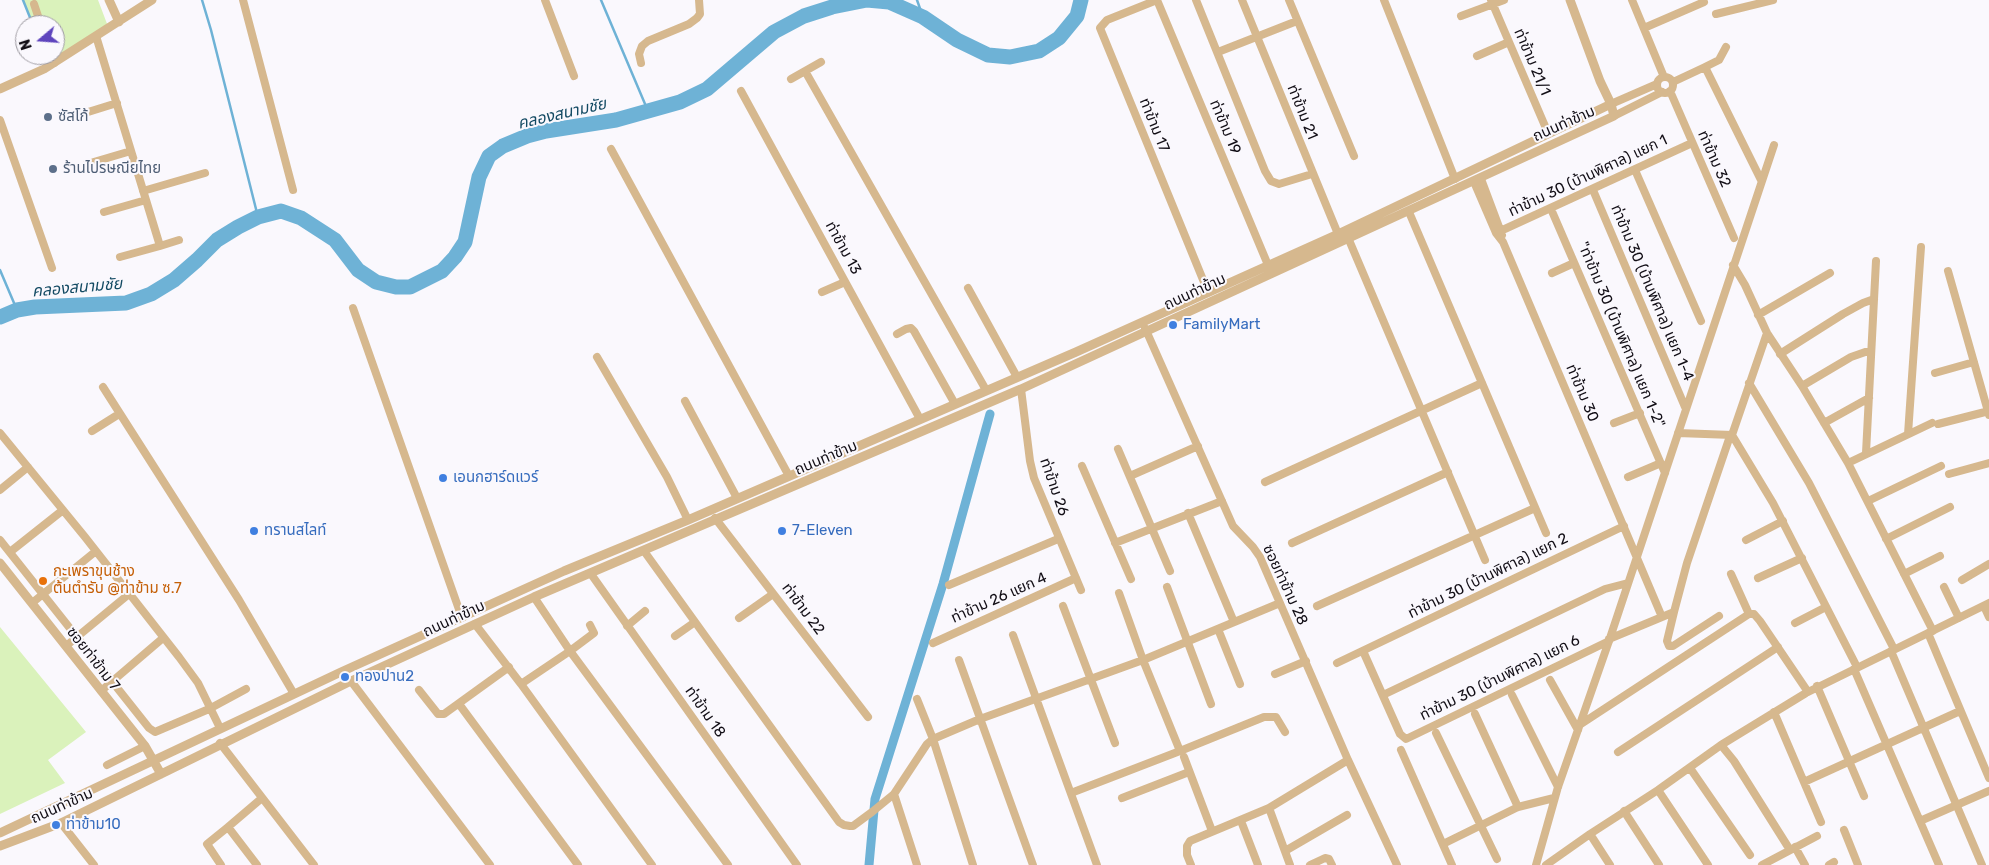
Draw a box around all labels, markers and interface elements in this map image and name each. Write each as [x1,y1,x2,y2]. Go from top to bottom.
north arrow [15,15,65,65]
street label: ท่าข้าม 21/1 [1510,26,1554,98]
text: N [17,37,36,52]
street label: ท่าข้าม 21 [1283,82,1321,142]
water label: คลองสนามชัย [516,94,608,134]
street label: ท่าข้าม 17 [1135,95,1173,155]
street label: ท่าข้าม 19 [1205,97,1245,157]
street label: ถนนท่าข้าม [1530,102,1598,146]
place label: ซัสโก้ [58,108,89,126]
marker: ซัสโก้ [42,111,54,123]
street label: ท่าข้าม 32 [1694,128,1734,190]
street label: ท่าข้าม 30 (บ้านพิศาล) แยก 1 [1506,131,1670,221]
place label: ร้านไปรษณียไทย [63,160,161,178]
marker: ร้านไปรษณียไทย [47,163,59,175]
street label: ท่าข้าม 30 (บ้านพิศาล) แยก 1-4 [1607,202,1697,384]
street label: ท่าข้าม 13 [821,218,865,278]
street label: "ท่าข้าม 30 (บ้านพิศาล) แยก 1-2" [1574,239,1668,431]
street label: ถนนท่าข้าม [1161,270,1229,314]
water label: คลองสนามชัย [31,275,123,301]
place label: FamilyMart [1183,316,1260,334]
marker: FamilyMart [1167,319,1179,331]
street label: ท่าข้าม 30 [1562,361,1602,425]
street label: ถนนท่าข้าม [792,437,860,479]
street label: ท่าข้าม 26 [1036,456,1072,518]
place label: เอนกฮาร์ดแวร์ [453,469,538,487]
marker: เอนกฮาร์ดแวร์ [437,472,449,484]
place label: ทรานสไลท์ [264,522,326,540]
place label: 7-Eleven [792,522,853,540]
marker: ทรานสไลท์ [248,525,260,537]
marker: 7-Eleven [776,525,788,537]
street label: ท่าข้าม 30 (บ้านพิศาล) แยก 2 [1405,529,1571,623]
street label: ซอยท่าข้าม 28 [1259,542,1311,628]
place label: กะเพราขุนช้าง ต้นตำรับ @ท่าข้าม ซ.7 [53,563,182,598]
street label: ท่าข้าม 26 แยก 4 [948,569,1050,627]
marker: กะเพราขุนช้าง ต้นตำรับ @ท่าข้าม ซ.7 [37,575,49,587]
street label: ท่าข้าม 22 [778,580,828,638]
street label: ถนนท่าข้าม [420,597,488,641]
street label: ซอยท่าข้าม 7 [63,624,123,694]
street label: ท่าข้าม 30 (บ้านพิศาล) แยก 6 [1417,631,1583,725]
place label: ทองปาน2 [355,668,414,686]
marker: ทองปาน2 [339,671,351,683]
street label: ท่าข้าม 18 [681,683,729,741]
street label: ถนนท่าข้าม [28,784,96,828]
place label: ท่าข้าม10 [66,816,121,834]
marker: ท่าข้าม10 [50,819,62,831]

